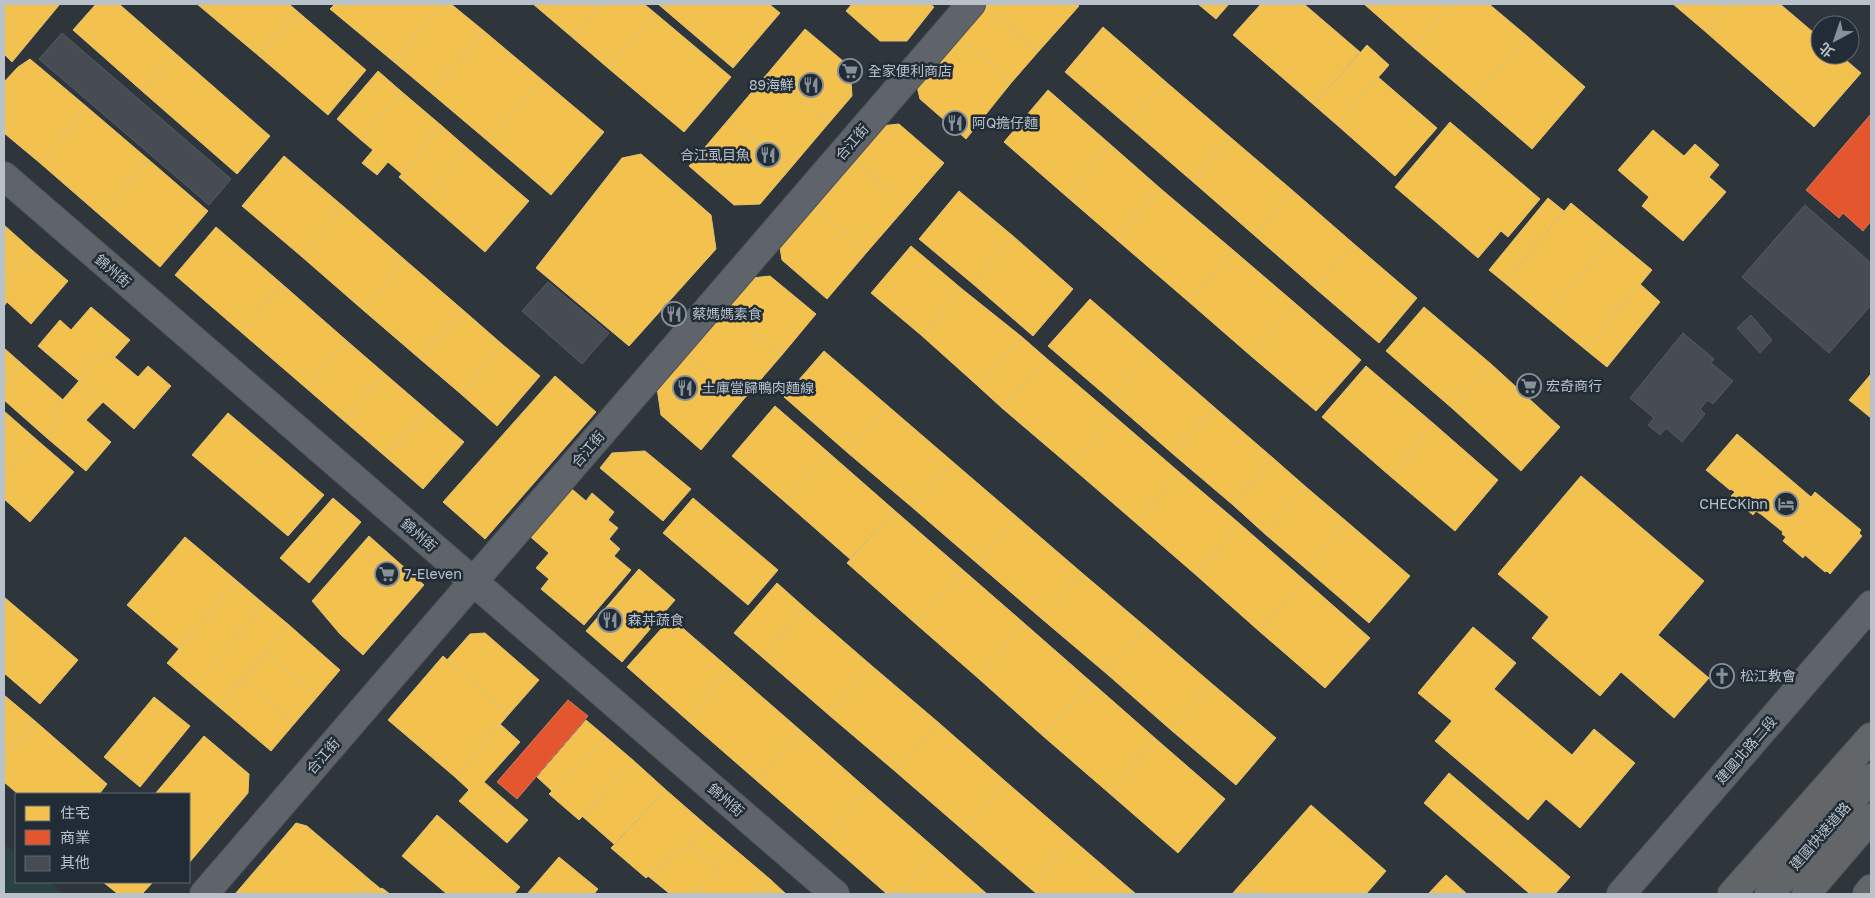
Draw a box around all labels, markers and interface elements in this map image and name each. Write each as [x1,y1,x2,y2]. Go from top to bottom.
north arrow [1810,15,1860,65]
text: 北 [1815,39,1837,61]
supermarket icon: 全家便利商店 [837,58,863,84]
place label: 全家便利商店 [868,62,952,79]
restaurant icon: 89海鮮 [798,72,824,98]
place label: 89海鮮 [749,76,794,93]
restaurant icon: 阿Q擔仔麵 [942,110,968,136]
place label: 阿Q擔仔麵 [972,114,1038,131]
street label: 合江街 [831,120,872,163]
restaurant icon: 合江虱目魚 [755,142,781,168]
place label: 合江虱目魚 [680,146,750,163]
street label: 錦州街 [92,250,135,291]
restaurant icon: 蔡媽媽素食 [661,301,687,327]
place label: 蔡媽媽素食 [692,305,762,322]
supermarket icon: 宏奇商行 [1516,373,1542,399]
restaurant icon: 土庫當歸鴨肉麵線 [672,375,698,401]
place label: 宏奇商行 [1546,377,1602,394]
place label: 土庫當歸鴨肉麵線 [702,379,814,396]
street label: 合江街 [567,427,608,470]
hotel icon: CHECKinn [1773,491,1799,517]
place label: CHECKinn [1699,495,1768,512]
street label: 錦州街 [398,514,441,555]
supermarket icon: 7-Eleven [374,561,400,587]
place label: 7-Eleven [404,565,462,582]
restaurant icon: 森丼蔬食 [597,607,623,633]
place label: 森丼蔬食 [628,611,684,628]
church icon: 松江教會 [1709,663,1735,689]
place label: 松江教會 [1740,667,1796,684]
street label: 建國北路二段 [1712,712,1780,787]
street label: 合江街 [302,734,343,777]
street label: 錦州街 [705,779,748,820]
legend [15,793,190,883]
street label: 建國快速道路 [1786,798,1854,873]
text: 住宅 [60,803,90,821]
text: 商業 [60,828,90,846]
text: 其他 [60,853,90,871]

